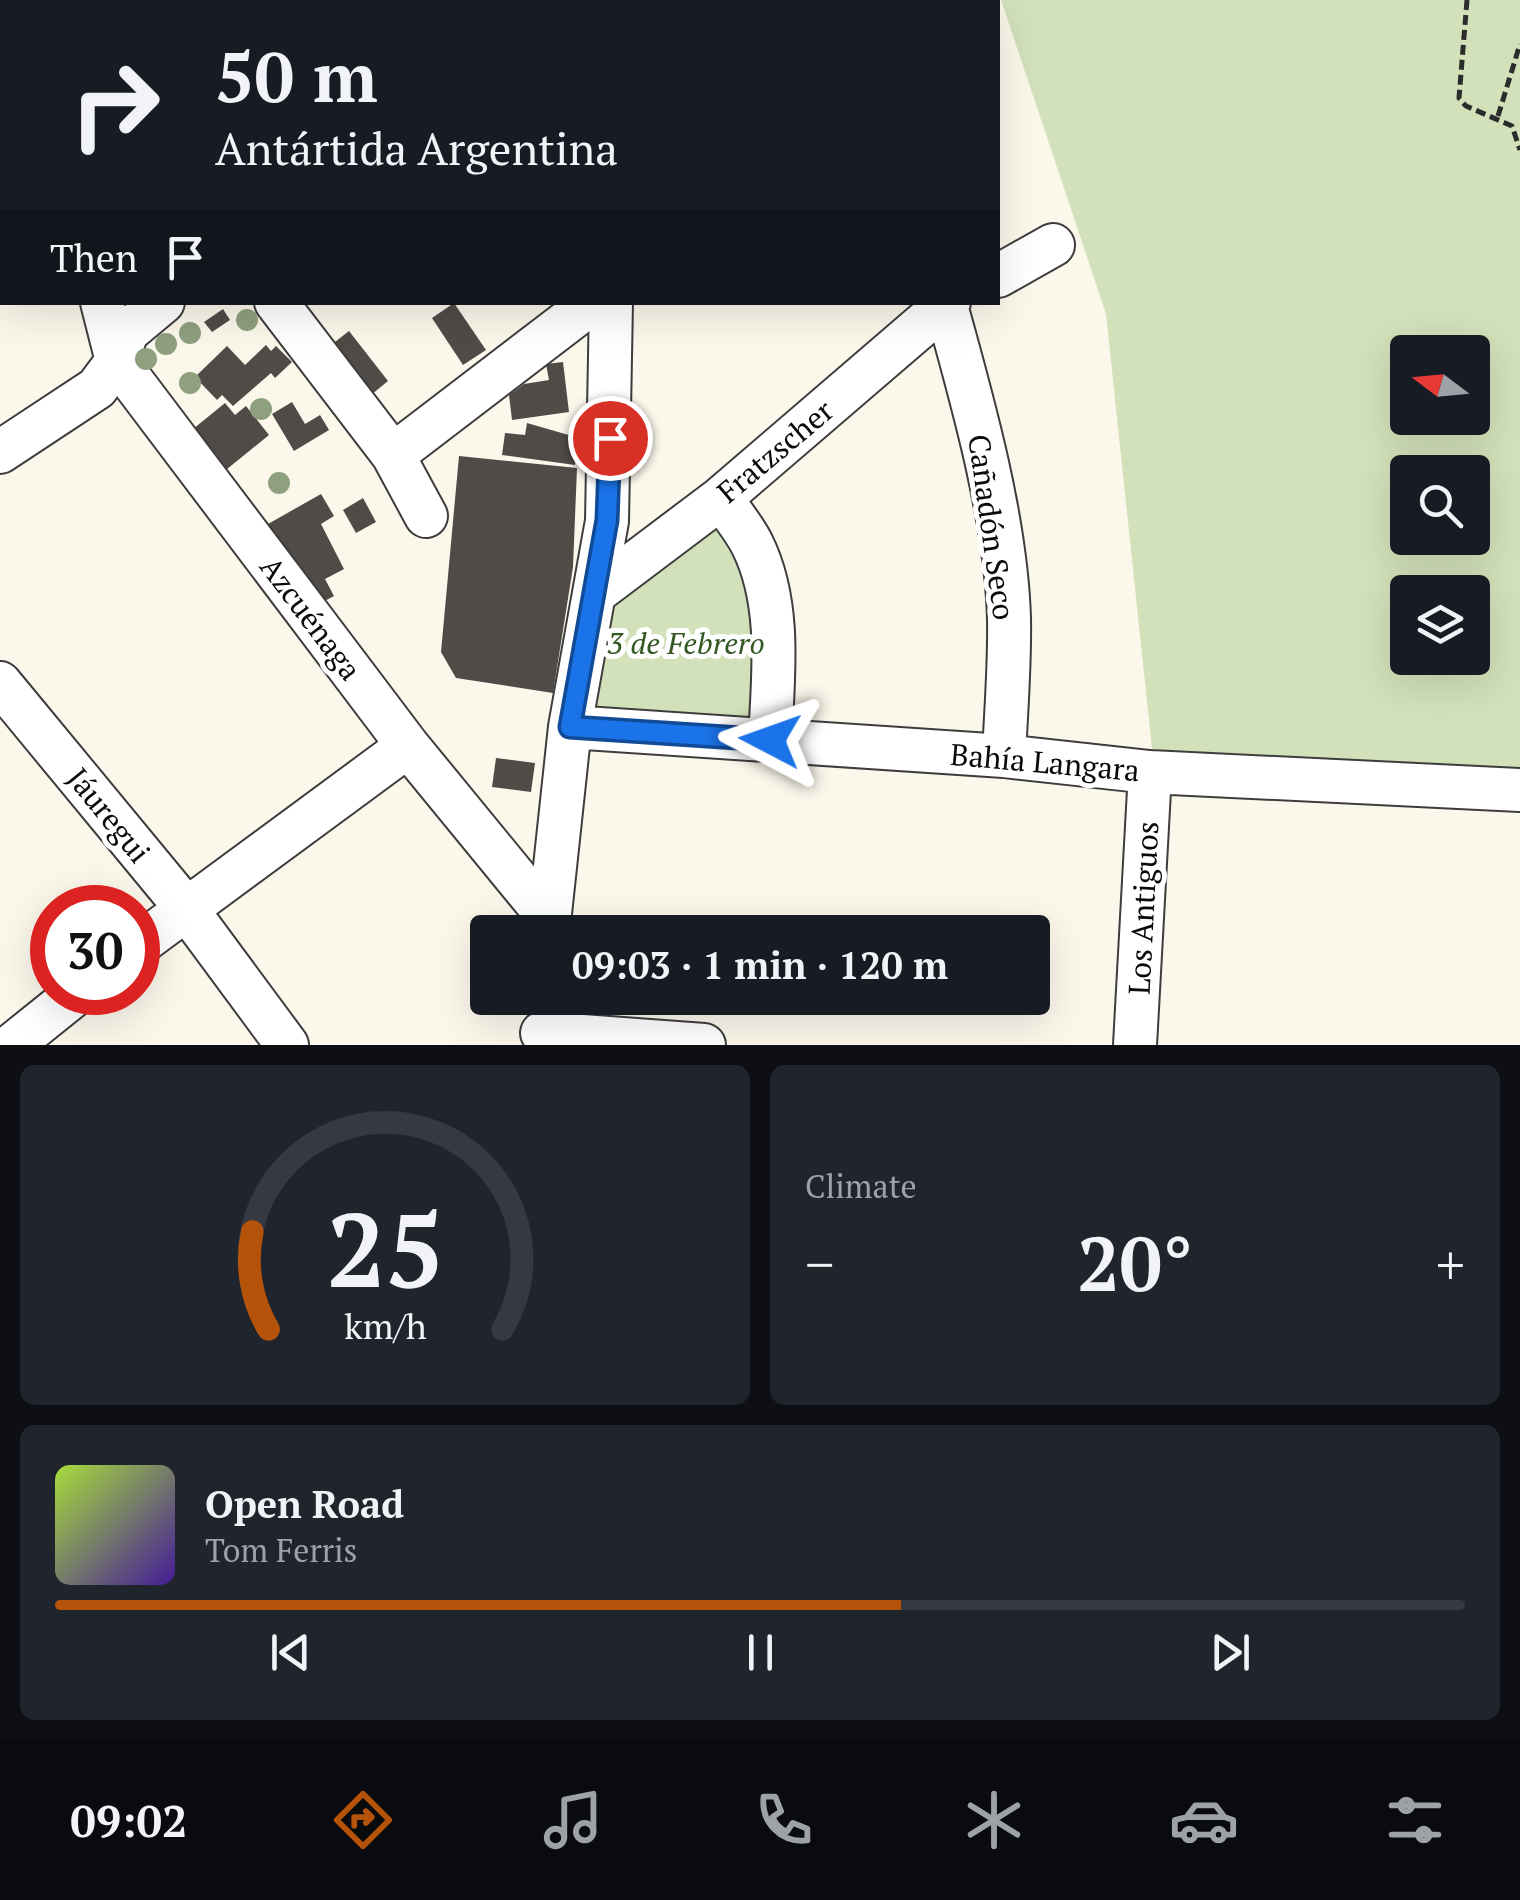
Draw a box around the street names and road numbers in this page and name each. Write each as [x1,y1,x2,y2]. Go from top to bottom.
street label: Fratzscher [709,390,842,511]
street label: Cañadón Seco [959,432,1025,622]
street label: Azcuénaga [251,548,371,688]
street label: Bahía Langara [949,734,1141,790]
street label: Jáuregui [58,759,160,871]
street label: Los Antiguos [1118,820,1168,996]

